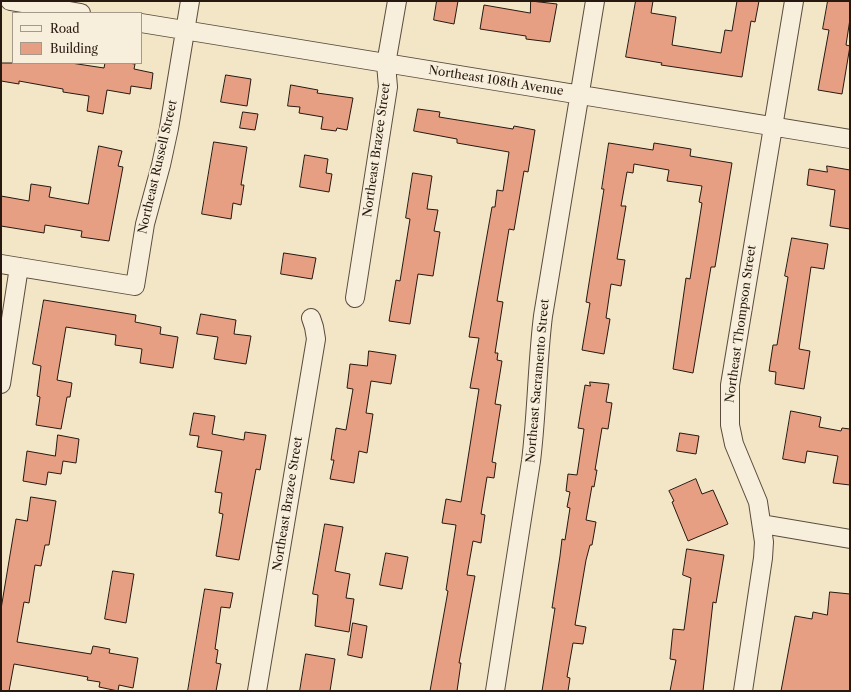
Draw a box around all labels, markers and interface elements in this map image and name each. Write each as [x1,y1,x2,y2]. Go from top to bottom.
legend [12,12,142,64]
text: Road [50,21,80,36]
text: Building [50,41,98,56]
street label: Northeast 108th Avenue [427,63,565,99]
street label: Northeast Brazee Street [360,82,394,218]
street label: Northeast Russell Street [136,99,180,235]
street label: Northeast Thompson Street [723,244,759,404]
street label: Northeast Sacramento Street [524,298,552,464]
street label: Northeast Brazee Street [270,436,306,572]

